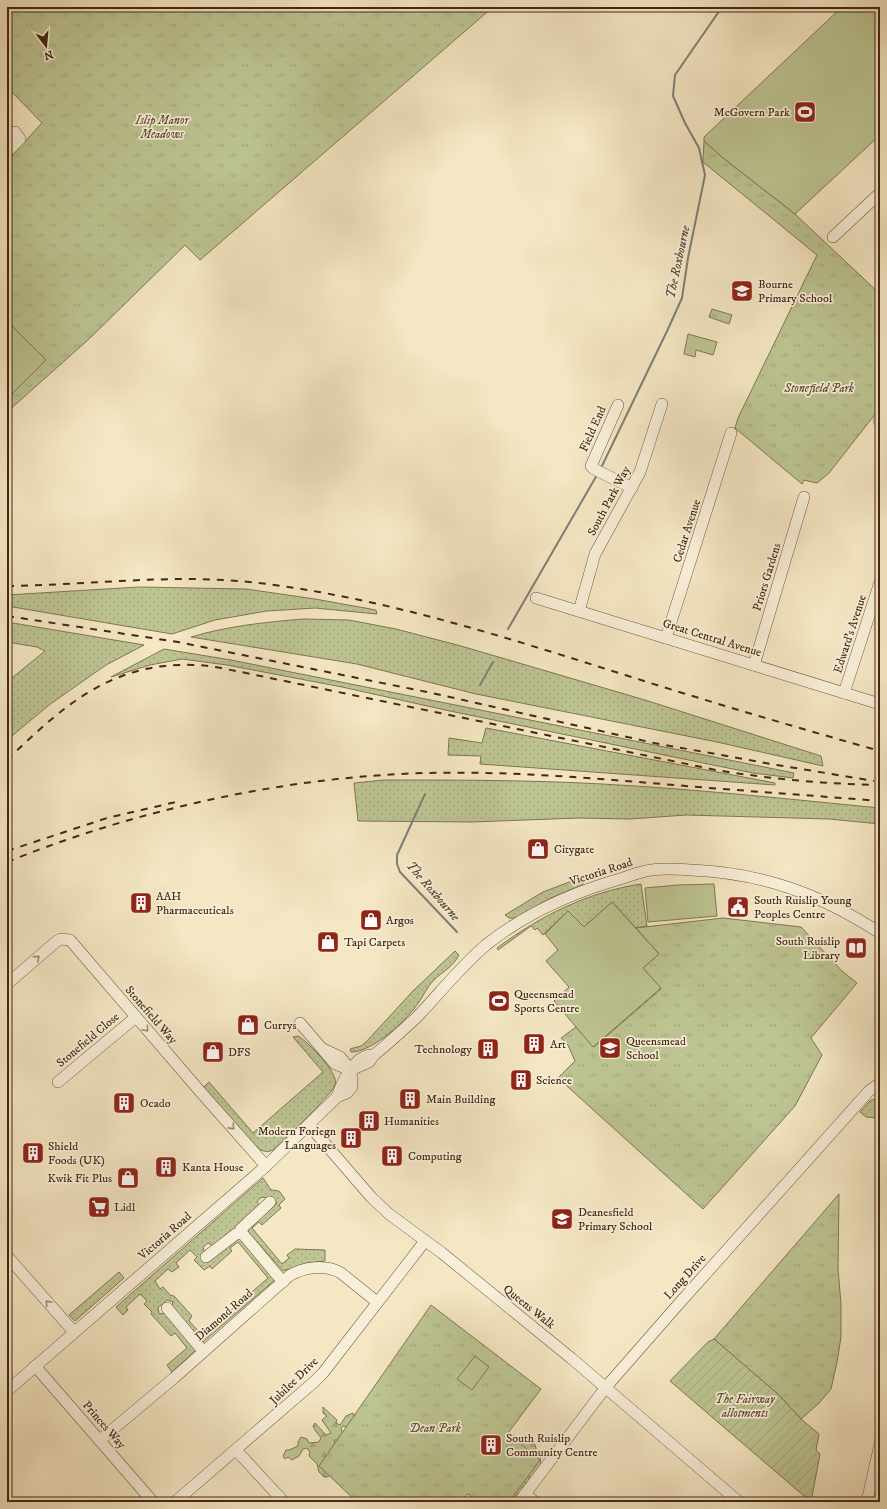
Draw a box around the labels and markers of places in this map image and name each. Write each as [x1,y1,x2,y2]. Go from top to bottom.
sports icon: McGovern Park [792,99,818,125]
place label: McGovern Park [714,105,790,120]
place label: Bourne Primary School [758,277,833,306]
school or university icon: Bourne Primary School [729,278,755,304]
shop icon: Citygate [525,836,551,862]
place label: Citygate [554,842,594,857]
place label: AAH Pharmaceuticals [156,889,234,918]
building icon: AAH Pharmaceuticals [128,890,154,916]
place label: South Ruislip Young Peoples Centre [754,893,852,922]
public building icon: South Ruislip Young Peoples Centre [725,894,751,920]
shop icon: Argos [358,907,384,933]
place label: Argos [386,913,414,928]
shop icon: Tapi Carpets [315,929,341,955]
place label: South Ruislip Library [776,934,840,963]
place label: Tapi Carpets [344,935,405,950]
library icon: South Ruislip Library [843,935,869,961]
place label: Queensmead Sports Centre [514,987,579,1016]
sports icon: Queensmead Sports Centre [486,988,512,1014]
shop icon: Currys [235,1012,261,1038]
place label: Currys [264,1018,296,1033]
building icon: Art [521,1031,547,1057]
place label: Queensmead School [626,1034,686,1063]
school or university icon: Queensmead School [597,1035,623,1061]
building icon: Technology [475,1036,501,1062]
place label: Art [550,1037,566,1052]
shop icon: DFS [200,1039,226,1065]
place label: Technology [415,1042,472,1057]
place label: DFS [228,1045,250,1060]
building icon: Science [508,1067,534,1093]
place label: Science [536,1073,572,1088]
building icon: Main Building [397,1086,423,1112]
building icon: Ocado [111,1090,137,1116]
place label: Main Building [426,1092,495,1107]
place label: Ocado [140,1096,171,1111]
building icon: Humanities [356,1108,382,1134]
place label: Humanities [384,1114,439,1129]
place label: Modern Foriegn Languages [258,1124,337,1153]
building icon: Modern Foriegn Languages [338,1125,364,1151]
place label: Shield Foods (UK) [48,1139,105,1168]
building icon: Shield Foods (UK) [20,1140,46,1166]
building icon: Computing [379,1143,405,1169]
place label: Computing [408,1149,462,1164]
building icon: Kanta House [153,1154,179,1180]
place label: Kanta House [182,1160,244,1175]
shop icon: Kwik Fit Plus [115,1165,141,1191]
place label: Kwik Fit Plus [48,1171,112,1186]
supermarket icon: Lidl [86,1194,112,1220]
place label: Lidl [114,1200,136,1215]
place label: Deanesfield Primary School [578,1205,653,1234]
school or university icon: Deanesfield Primary School [549,1206,575,1232]
place label: South Ruislip Community Centre [506,1431,597,1460]
building icon: South Ruislip Community Centre [478,1432,504,1458]

